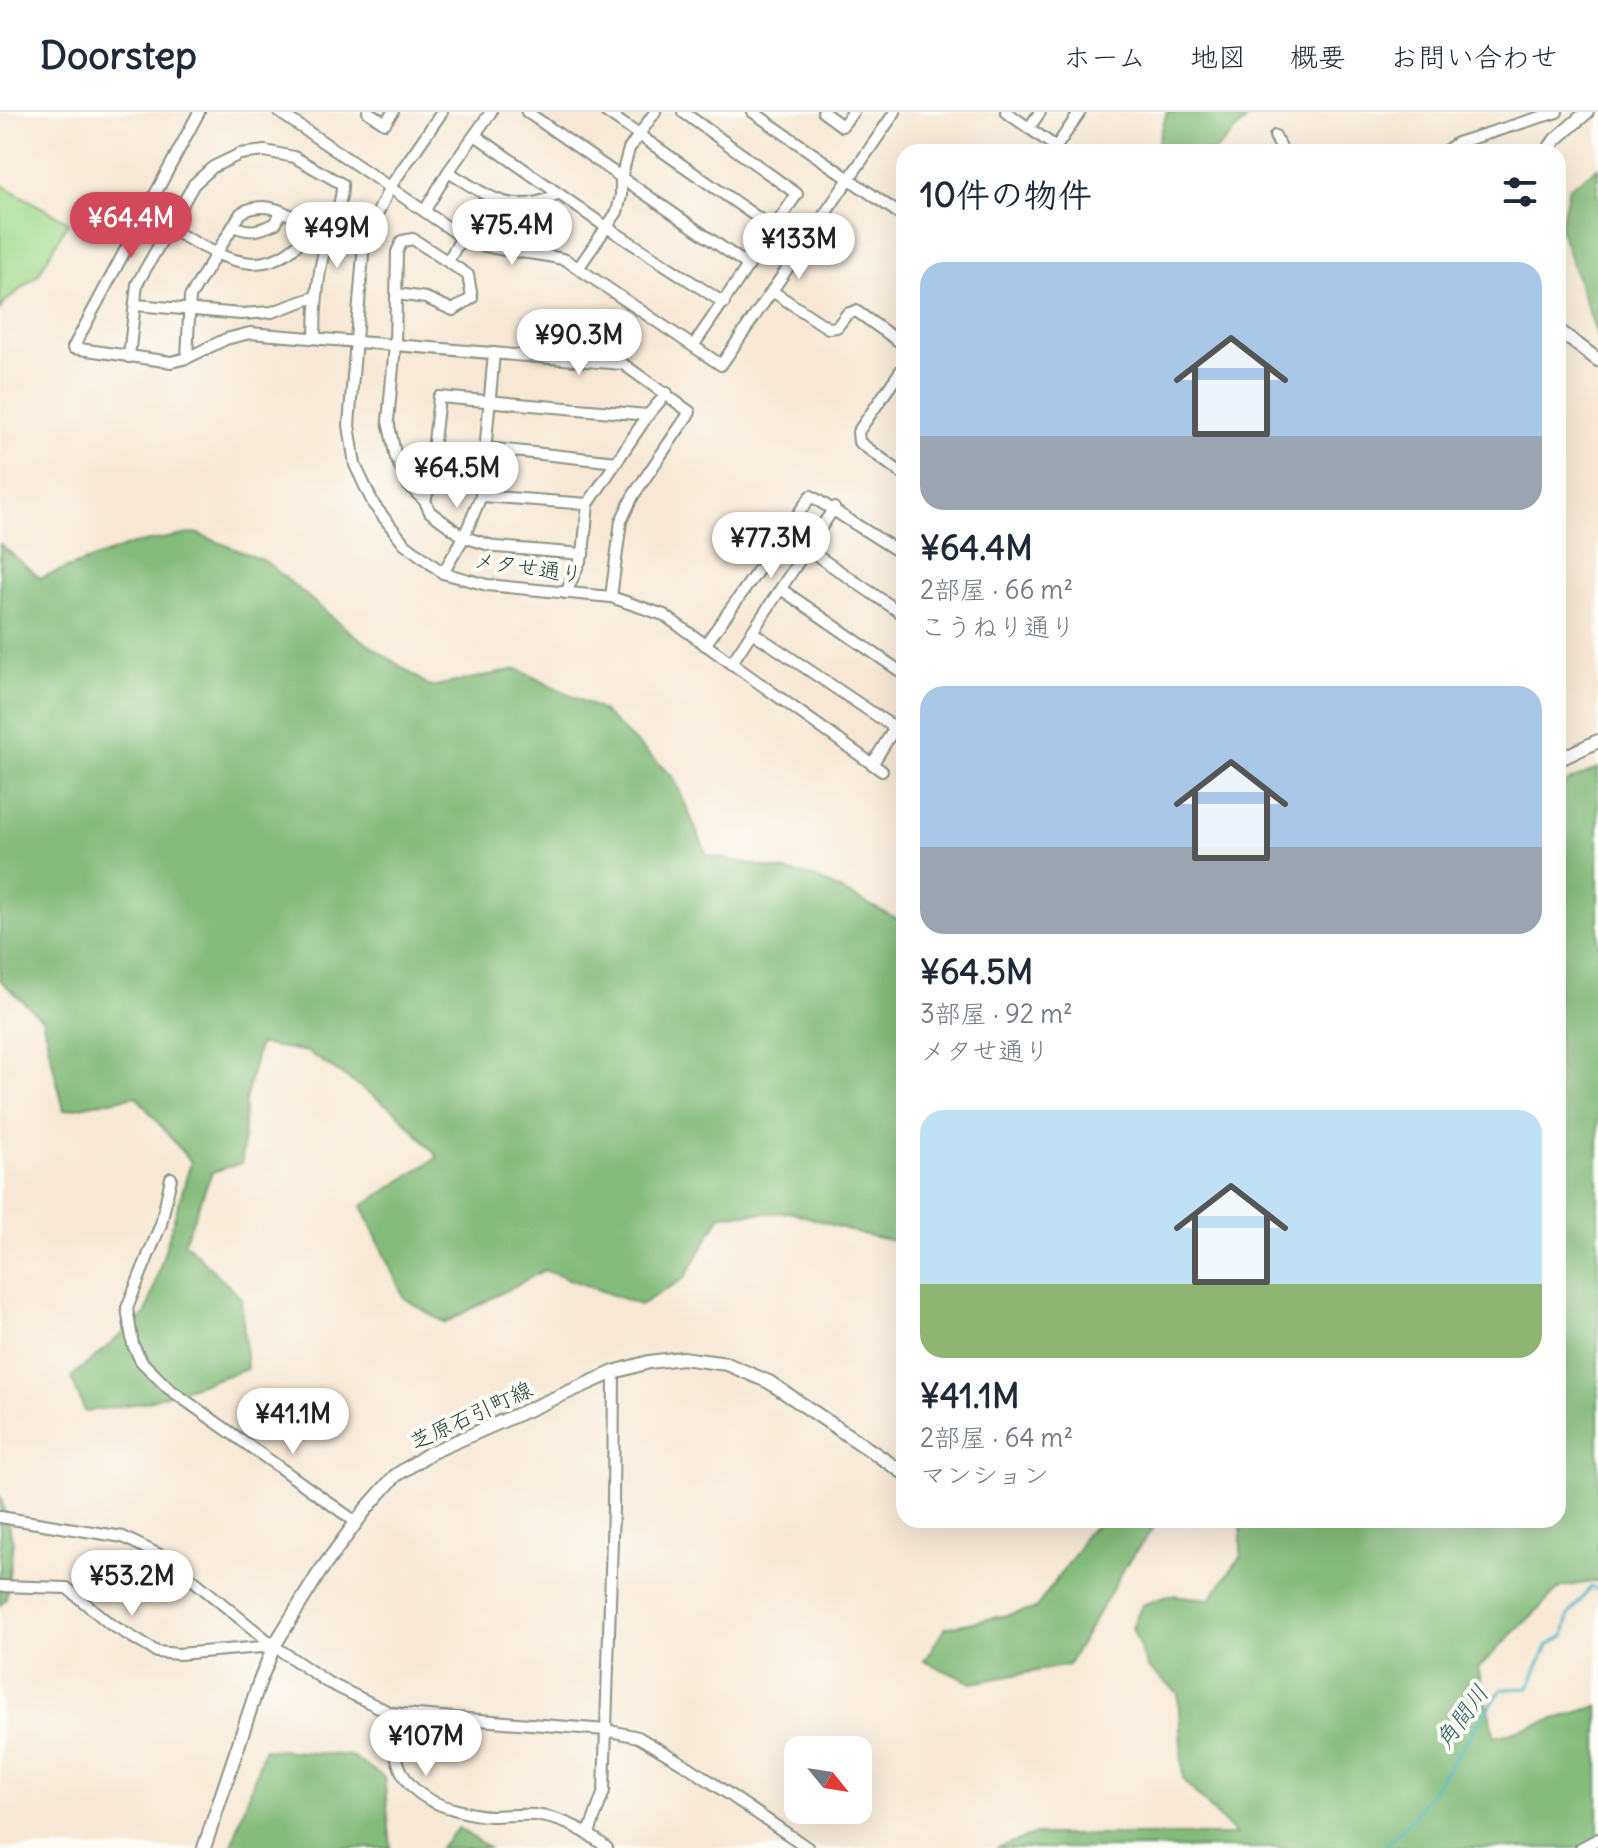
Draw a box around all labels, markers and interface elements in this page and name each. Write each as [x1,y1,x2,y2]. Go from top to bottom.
text: Doorstep [40,32,197,79]
text: ホーム [1063,39,1146,75]
text: 地図 [1190,39,1246,75]
text: 概要 [1290,39,1346,75]
text: お問い合わせ [1390,39,1558,75]
icon: filters [1498,170,1542,214]
text: 10件の物件 [920,173,1092,216]
pin: ¥64.4M [66,192,196,260]
pin: ¥75.4M [447,199,577,267]
text: ¥64.4M [88,201,174,234]
pin: ¥49M [290,202,384,270]
text: ¥75.4M [470,208,554,241]
text: ¥49M [304,211,370,244]
pin: ¥133M [743,213,855,281]
text: ¥133M [761,222,837,255]
pin: ¥90.3M [514,309,644,377]
icon: home [1159,314,1303,458]
text: ¥90.3M [535,318,623,351]
pin: ¥64.5M [392,442,522,510]
text: ¥64.5M [414,451,500,484]
pin: ¥77.3M [706,512,836,580]
text: ¥77.3M [730,521,812,554]
text: ¥64.4M [920,526,1033,569]
street label: メタせ通り [472,545,584,589]
text: 2部屋 · 66 m² [920,573,1073,606]
text: こうねり通り [920,610,1076,643]
icon: home [1159,738,1303,882]
text: ¥64.5M [920,950,1033,993]
text: 3部屋 · 92 m² [920,997,1073,1030]
text: メタせ通り [920,1034,1050,1067]
icon: home [1159,1162,1303,1306]
street label: 芝原石引町線 [405,1374,537,1456]
text: ¥41.1M [920,1374,1019,1417]
pin: ¥41.1M [228,1388,358,1456]
text: ¥41.1M [255,1397,331,1430]
text: 2部屋 · 64 m² [920,1421,1073,1454]
text: マンション [920,1458,1049,1491]
pin: ¥53.2M [67,1550,197,1618]
text: ¥53.2M [89,1559,175,1592]
water label: 角間川 [1428,1678,1494,1754]
pin: ¥107M [370,1710,482,1778]
text: ¥107M [388,1719,464,1752]
north arrow [784,1736,872,1824]
map controls [784,1736,872,1824]

